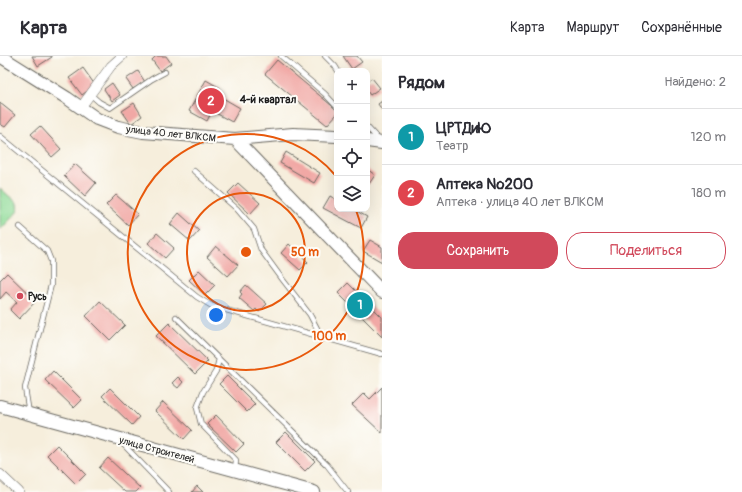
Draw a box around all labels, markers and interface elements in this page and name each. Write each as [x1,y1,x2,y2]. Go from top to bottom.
text: Карта [20,16,67,40]
text: Карта [510,19,545,36]
text: Маршрут [567,19,619,36]
text: Сохранённые [641,19,722,36]
map controls [334,68,370,212]
button: + [334,68,370,104]
text: Рядом [398,72,445,93]
text: Найдено: 2 [664,74,726,90]
pin: 2 [198,86,224,116]
district label: 4-й квартал [239,93,296,106]
button: − [334,104,370,140]
text: ЦРТДиЮ [436,119,491,138]
street label: улица 40 лет ВЛКСМ [125,123,216,145]
text: 1 [408,129,414,145]
text: 120 m [690,129,726,145]
text: Театр [436,138,468,154]
button: locate [334,140,370,176]
text: Аптека №200 [436,175,533,194]
button: layers [334,176,370,212]
text: 2 [407,185,415,201]
text: 180 m [691,185,726,201]
text: Аптека · улица 40 лет ВЛКСМ [436,194,604,210]
button: Сохранить [398,232,558,269]
button: Поделиться [566,232,726,269]
centre of rings [239,245,253,259]
text: 50 m [291,245,319,260]
pin: 1 [347,290,373,320]
marker: Русь [15,291,25,301]
place label: Русь [28,291,47,303]
your location [206,305,226,325]
text: 100 m [312,329,347,344]
street label: улица Строителей [117,434,196,466]

